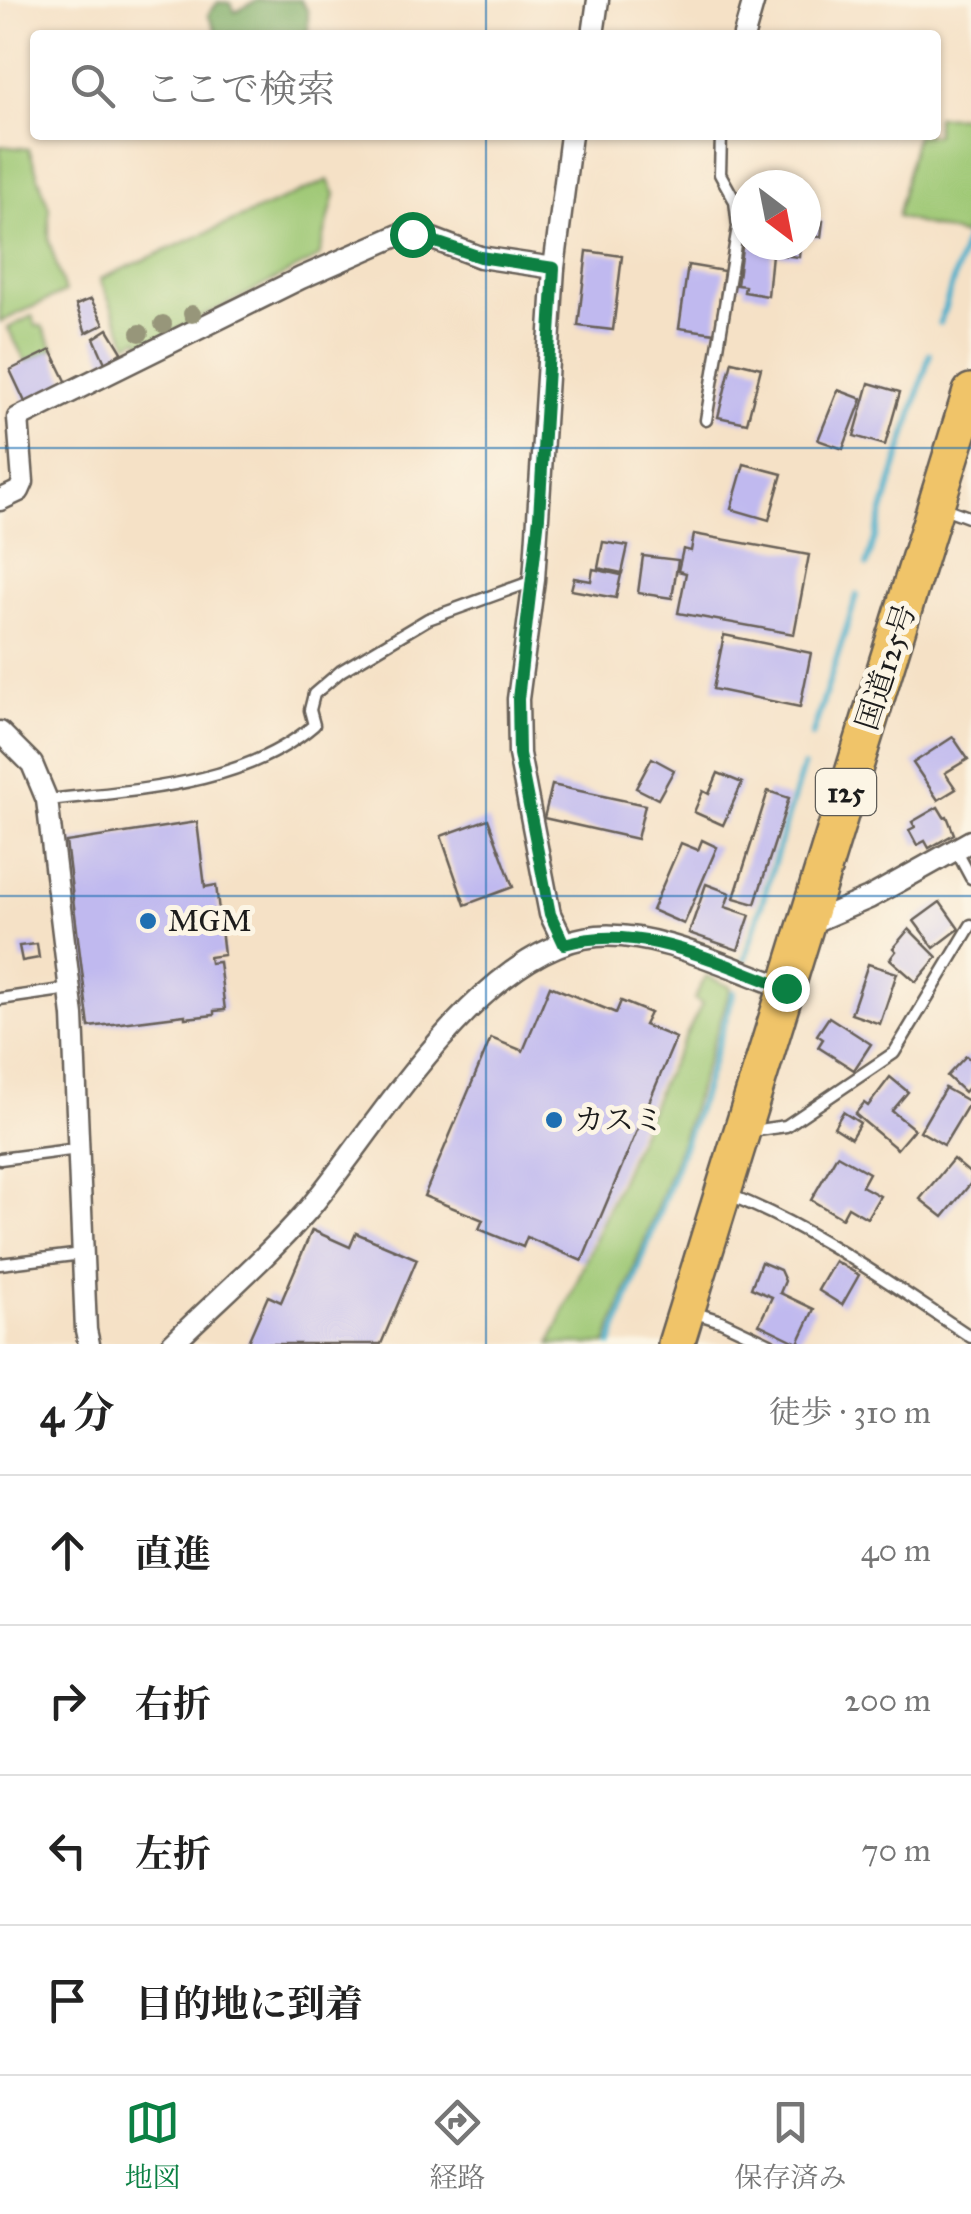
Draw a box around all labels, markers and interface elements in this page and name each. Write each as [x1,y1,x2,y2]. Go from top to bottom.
search box [30,30,941,140]
icon: search [65,58,120,113]
text: ここで検索 [145,66,335,112]
north arrow [731,170,821,260]
route start [390,212,436,258]
street label: 国道125号 [849,599,923,735]
road number: 125 [816,769,876,815]
place label: MGM [168,903,251,939]
marker: MGM [137,910,159,932]
route end [764,966,810,1012]
place label: カスミ [574,1102,664,1138]
marker: カスミ [543,1109,565,1131]
text: 4 分 [40,1387,114,1439]
text: 徒歩 · 310 m [769,1393,931,1432]
icon: ahead [40,1523,95,1578]
text: 直進 [135,1531,211,1577]
text: 40 m [861,1531,931,1570]
icon: right [40,1673,95,1728]
text: 右折 [135,1681,211,1727]
text: 200 m [844,1681,931,1720]
icon: left [40,1823,95,1878]
text: 左折 [135,1831,211,1877]
text: 70 m [862,1831,931,1870]
icon: arrive [40,1973,95,2028]
text: 目的地に到着 [135,1981,363,2027]
tab: 地図 [124,2095,181,2195]
tab: 経路 [429,2095,486,2195]
tab: 保存済み [734,2095,847,2195]

